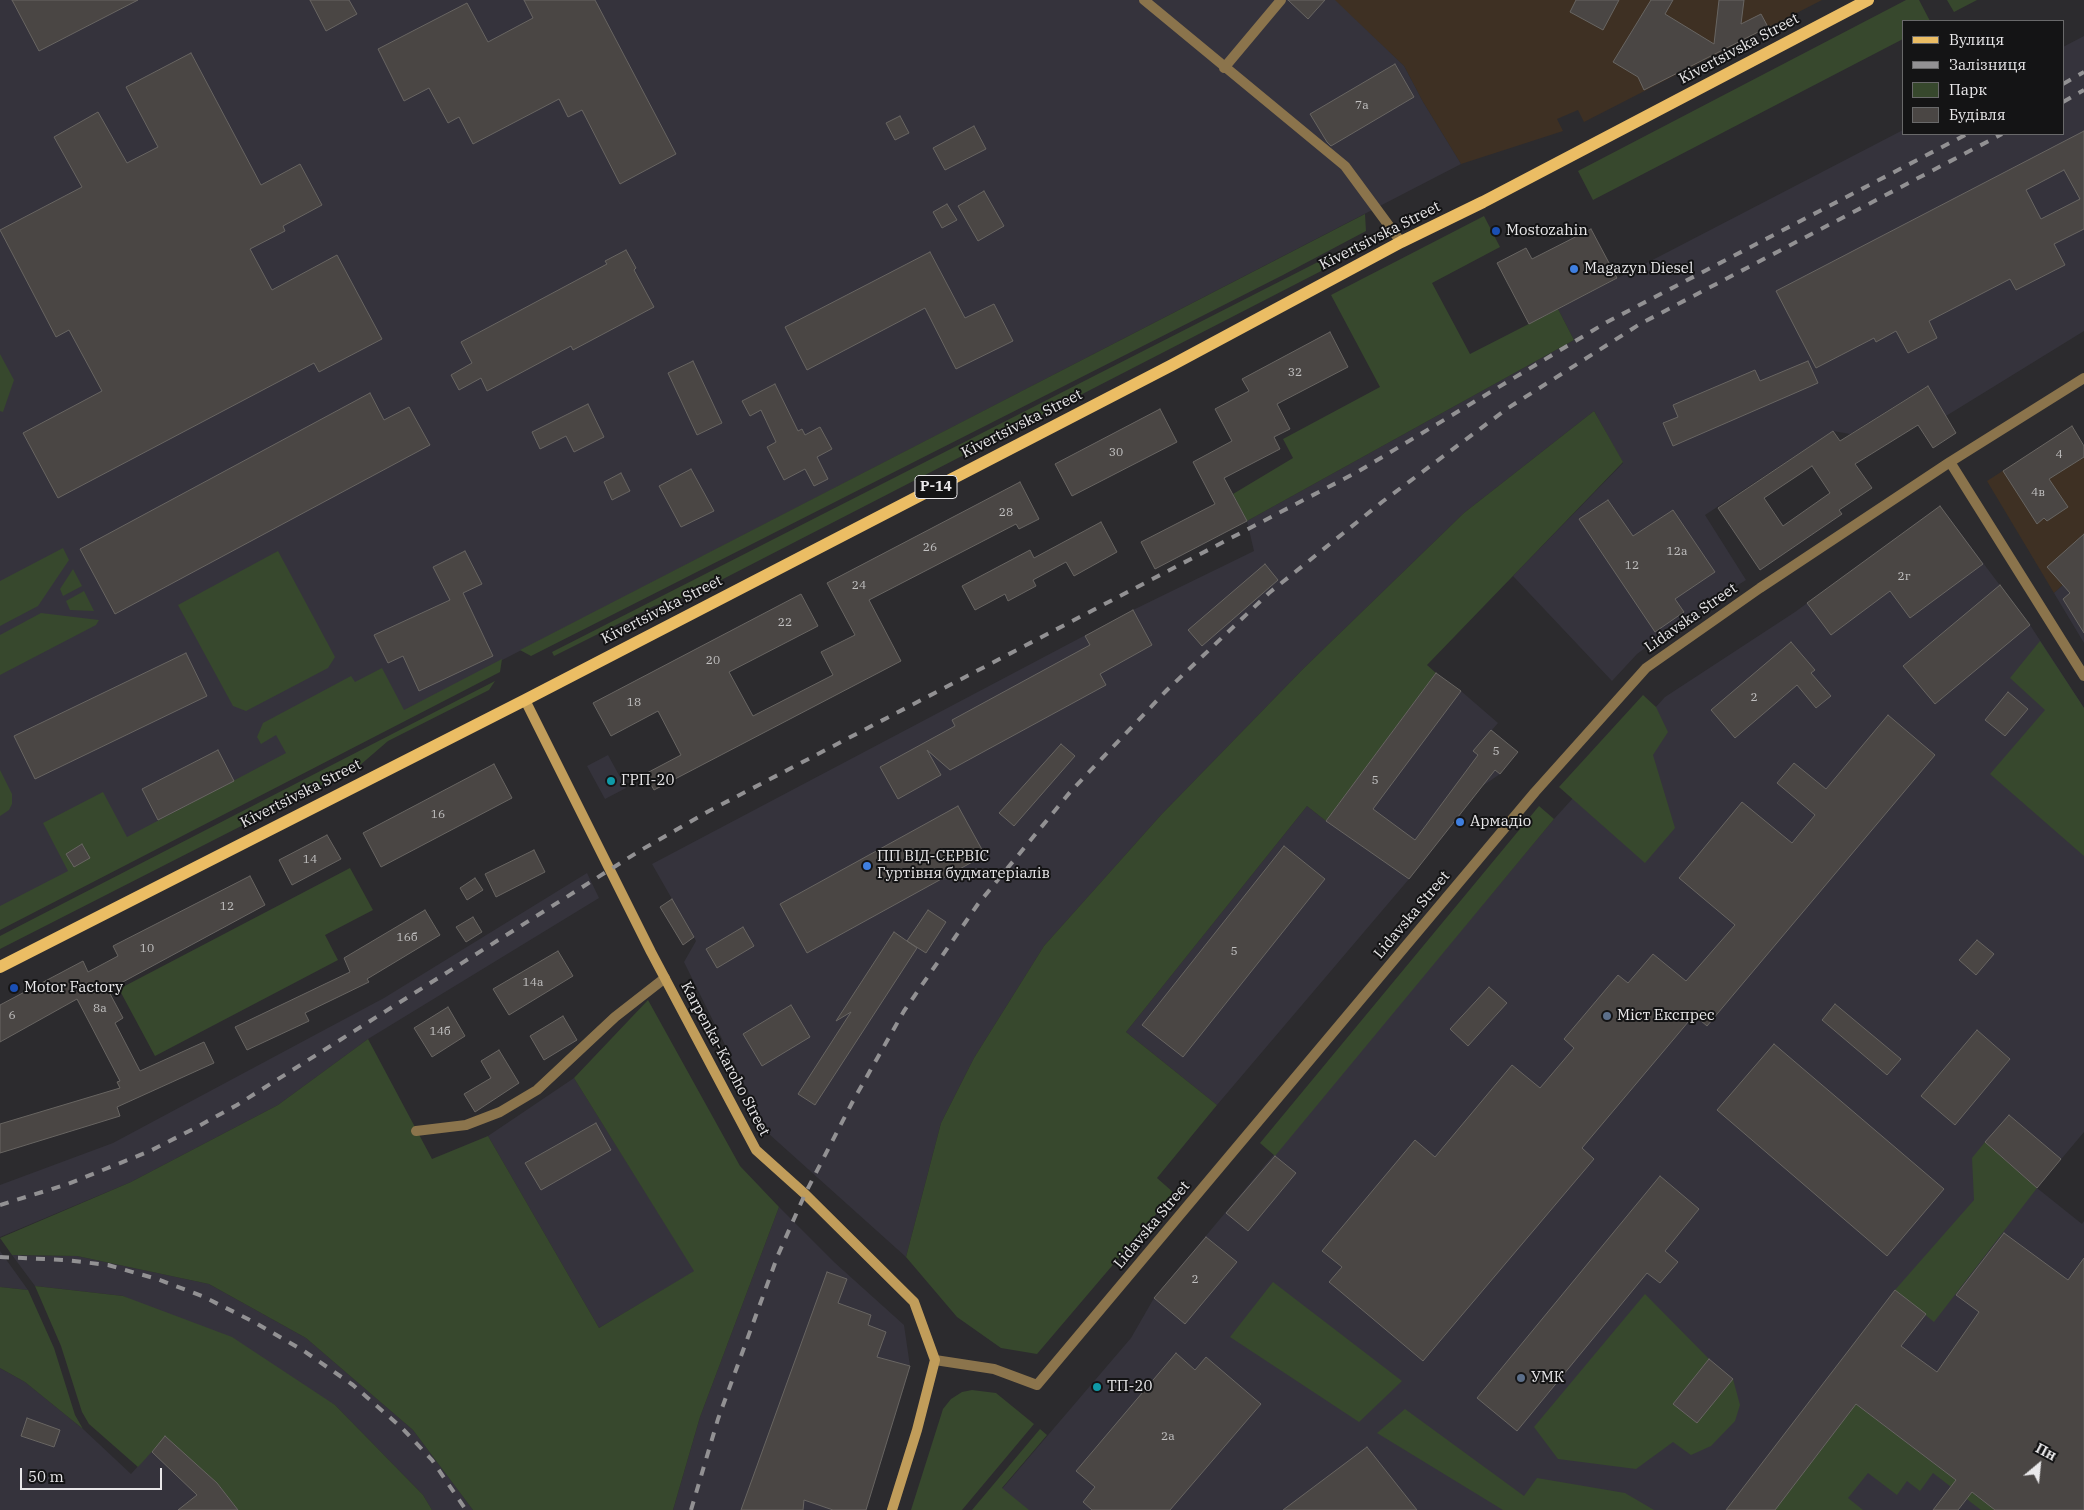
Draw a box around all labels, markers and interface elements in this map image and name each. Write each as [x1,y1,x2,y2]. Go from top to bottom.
street label: Kivertsivska Street [1676,10,1802,88]
legend [1902,20,2064,135]
text: Вулиця [1949,30,2004,49]
text: Залізниця [1949,55,2026,74]
text: Парк [1949,80,1987,99]
house number: 7а [1355,99,1369,113]
text: Будівля [1949,105,2006,124]
street label: Kivertsivska Street [1317,198,1443,274]
place label: Mostozahin [1506,222,1588,240]
marker: Mostozahin [1490,225,1502,237]
place label: Magazyn Diesel [1584,260,1693,278]
marker: Magazyn Diesel [1568,263,1580,275]
house number: 32 [1288,366,1302,380]
street label: Kivertsivska Street [959,386,1085,462]
house number: 30 [1109,446,1123,460]
house number: 4 [2055,448,2063,462]
road number: Р-14 [915,476,957,498]
house number: 4в [2031,486,2045,500]
house number: 28 [999,506,1013,520]
house number: 26 [923,541,937,555]
house number: 12а [1667,545,1687,559]
house number: 12 [1625,559,1639,573]
house number: 2г [1897,570,1911,584]
street label: Kivertsivska Street [599,572,725,648]
house number: 24 [852,579,866,593]
street label: Lidavska Street [1641,579,1741,657]
house number: 22 [778,616,792,630]
house number: 20 [706,654,720,668]
house number: 2 [1750,691,1758,705]
house number: 18 [627,696,641,710]
house number: 5 [1492,745,1500,759]
street label: Kivertsivska Street [238,756,364,832]
place label: ГРП-20 [621,772,674,790]
house number: 5 [1371,774,1379,788]
marker: ГРП-20 [605,775,617,787]
house number: 16 [431,808,445,822]
place label: Армадіо [1470,813,1531,831]
marker: Армадіо [1454,816,1466,828]
place label: ПП ВІД-СЕРВІС Гуртівня будматеріалів [877,848,1050,883]
house number: 14 [303,853,317,867]
marker: ПП ВІД-СЕРВІС Гуртівня будматеріалів [861,860,873,872]
street label: Lidavska Street [1370,868,1454,962]
house number: 12 [220,900,234,914]
house number: 16б [397,931,417,945]
house number: 10 [140,942,154,956]
house number: 5 [1230,945,1238,959]
house number: 14а [523,976,543,990]
place label: Motor Factory [24,979,123,997]
street label: Karpenka-Karoho Street [677,979,773,1139]
marker: Motor Factory [8,982,20,994]
house number: 8а [93,1002,107,1016]
place label: Міст Експрес [1617,1007,1715,1025]
house number: 6 [8,1009,16,1023]
marker: Міст Експрес [1601,1010,1613,1022]
house number: 14б [430,1025,450,1039]
street label: Lidavska Street [1110,1178,1194,1272]
house number: 2 [1191,1273,1199,1287]
place label: УМК [1531,1369,1564,1387]
marker: УМК [1515,1372,1527,1384]
place label: ТП-20 [1107,1378,1152,1396]
marker: ТП-20 [1091,1381,1103,1393]
house number: 2а [1161,1430,1175,1444]
text: Пн [2033,1439,2059,1465]
north arrow [2014,1440,2064,1490]
scale bar [22,1458,165,1490]
text: 50 m [28,1467,64,1486]

